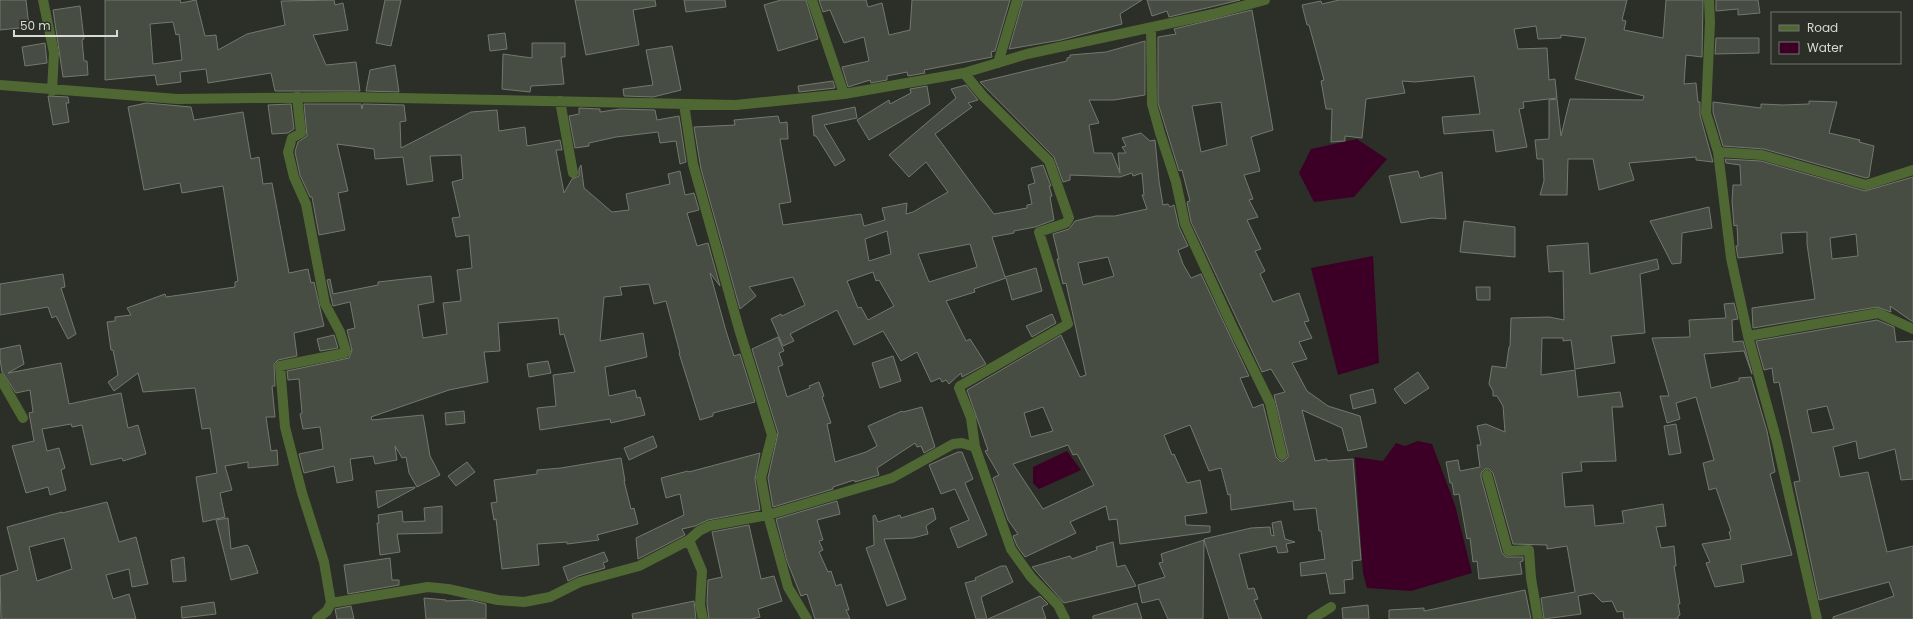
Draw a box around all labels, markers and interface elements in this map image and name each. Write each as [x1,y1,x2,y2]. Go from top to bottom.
scale bar [14,12,117,38]
legend [1771,12,1901,64]
text: 50 m [20,17,51,34]
text: Road [1807,19,1838,36]
text: Water [1807,39,1844,56]

